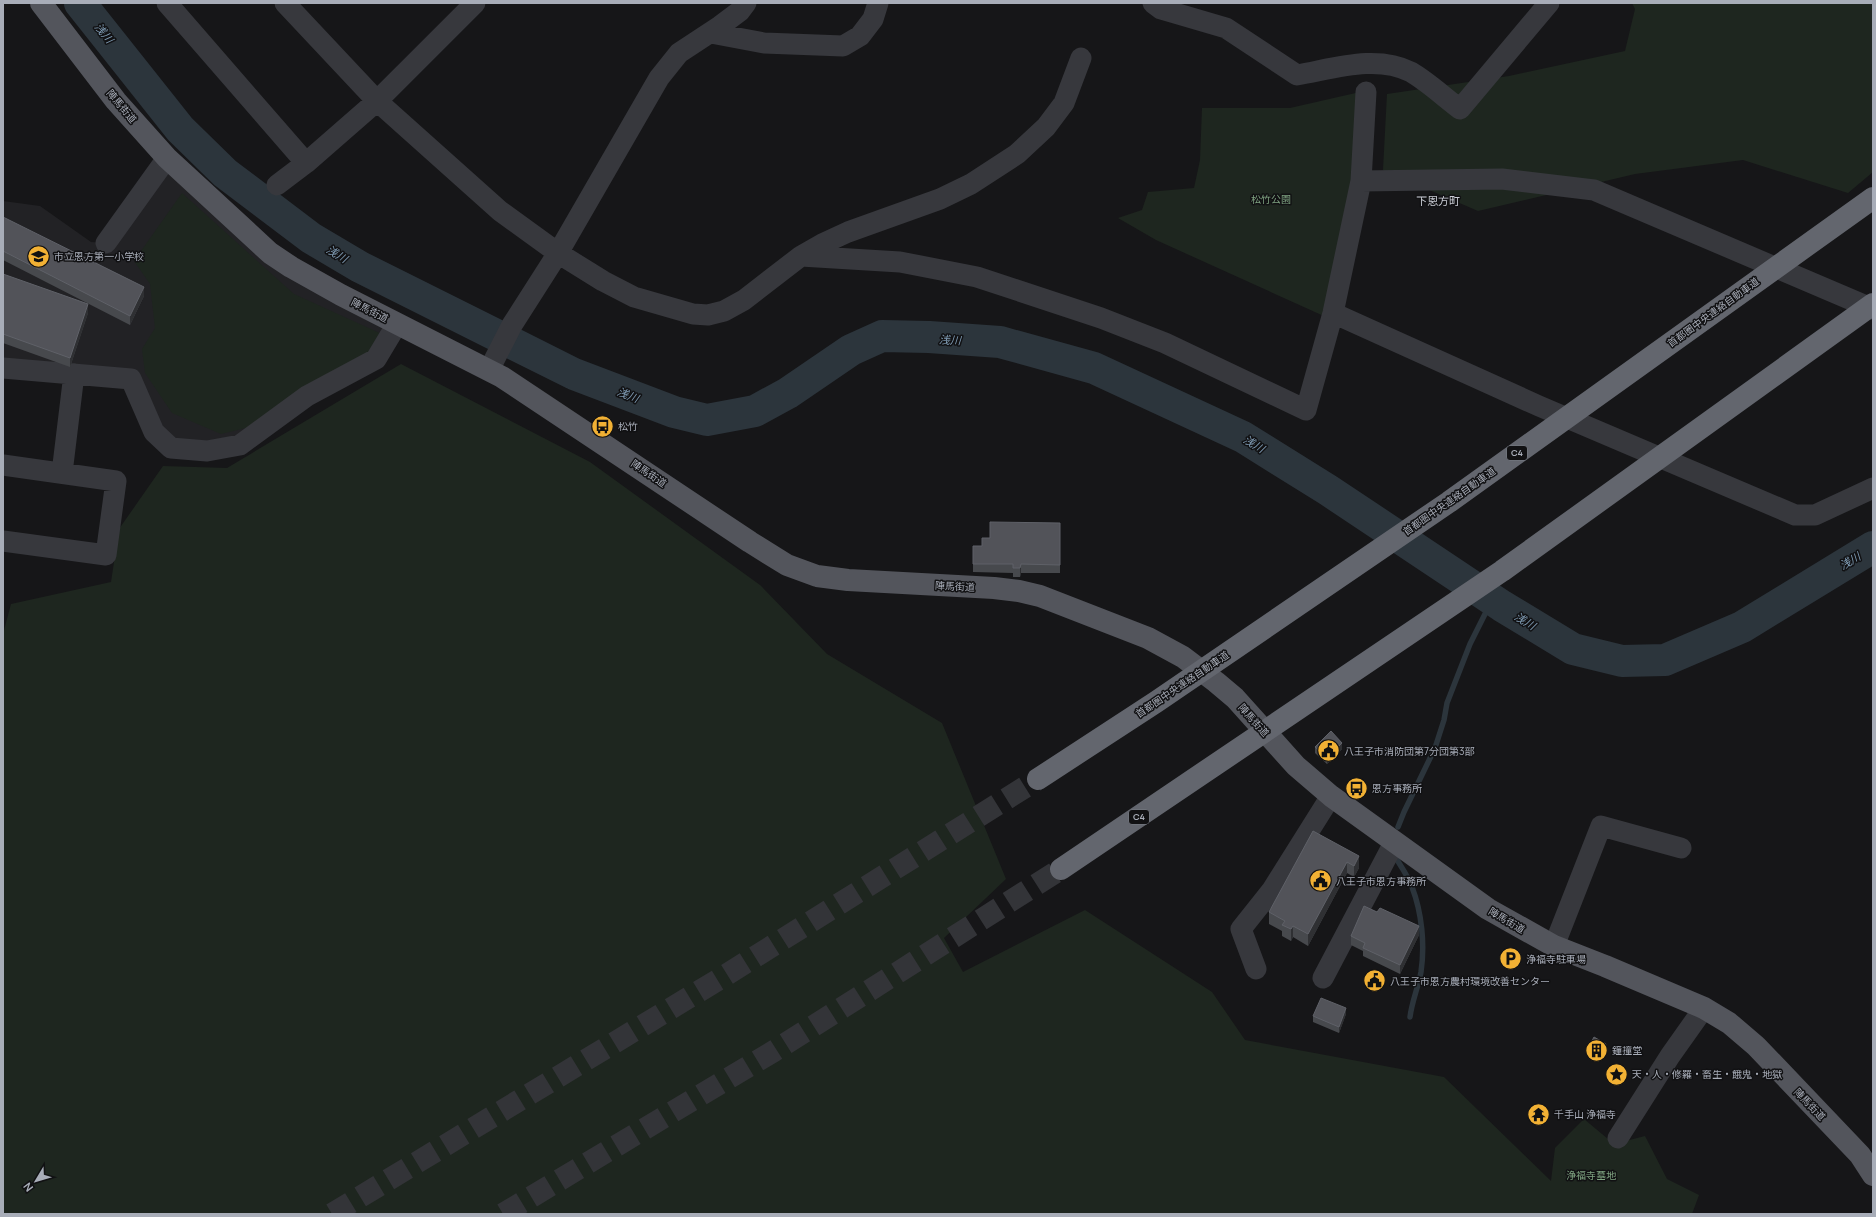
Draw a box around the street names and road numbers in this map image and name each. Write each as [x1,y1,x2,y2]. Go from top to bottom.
street label: 陣馬街道 [104,86,140,126]
street label: 首都圏中央連絡自動車道 [1664,274,1762,350]
street label: 陣馬街道 [349,295,391,325]
road number: C4 [1507,446,1527,460]
street label: 陣馬街道 [629,456,669,490]
street label: 首都圏中央連絡自動車道 [1400,464,1498,538]
street label: 陣馬街道 [935,578,975,594]
street label: 首都圏中央連絡自動車道 [1132,647,1232,721]
street label: 陣馬街道 [1235,700,1273,740]
road number: C4 [1129,810,1149,824]
street label: 陣馬街道 [1486,904,1528,936]
street label: 陣馬街道 [1791,1085,1829,1123]

